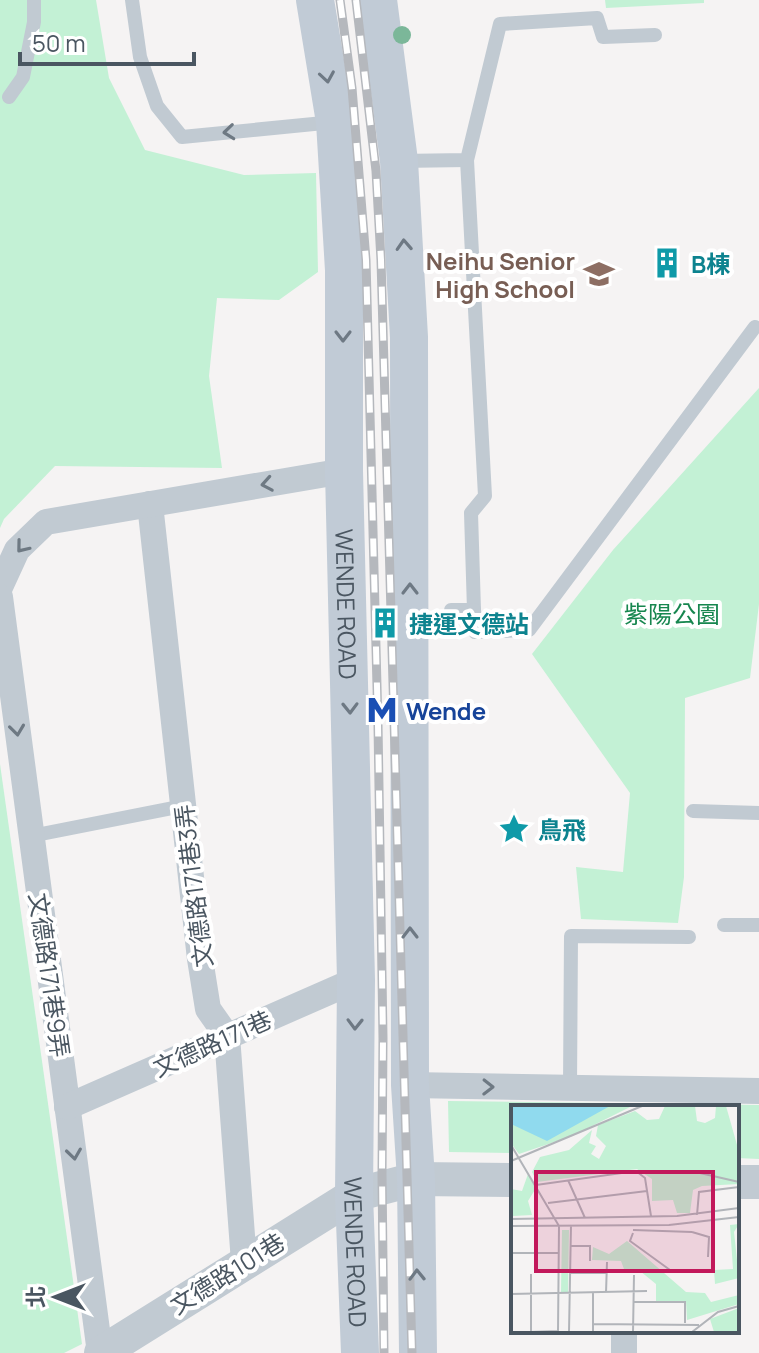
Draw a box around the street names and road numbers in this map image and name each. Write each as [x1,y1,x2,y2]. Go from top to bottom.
street label: WENDE ROAD [329,528,365,680]
street label: 文德路171巷3弄 [167,803,219,969]
street label: 文德路171巷9弄 [22,891,78,1059]
street label: 文德路171巷 [147,1002,277,1084]
street label: WENDE ROAD [337,1177,376,1328]
street label: 文德路101巷 [163,1225,291,1321]

